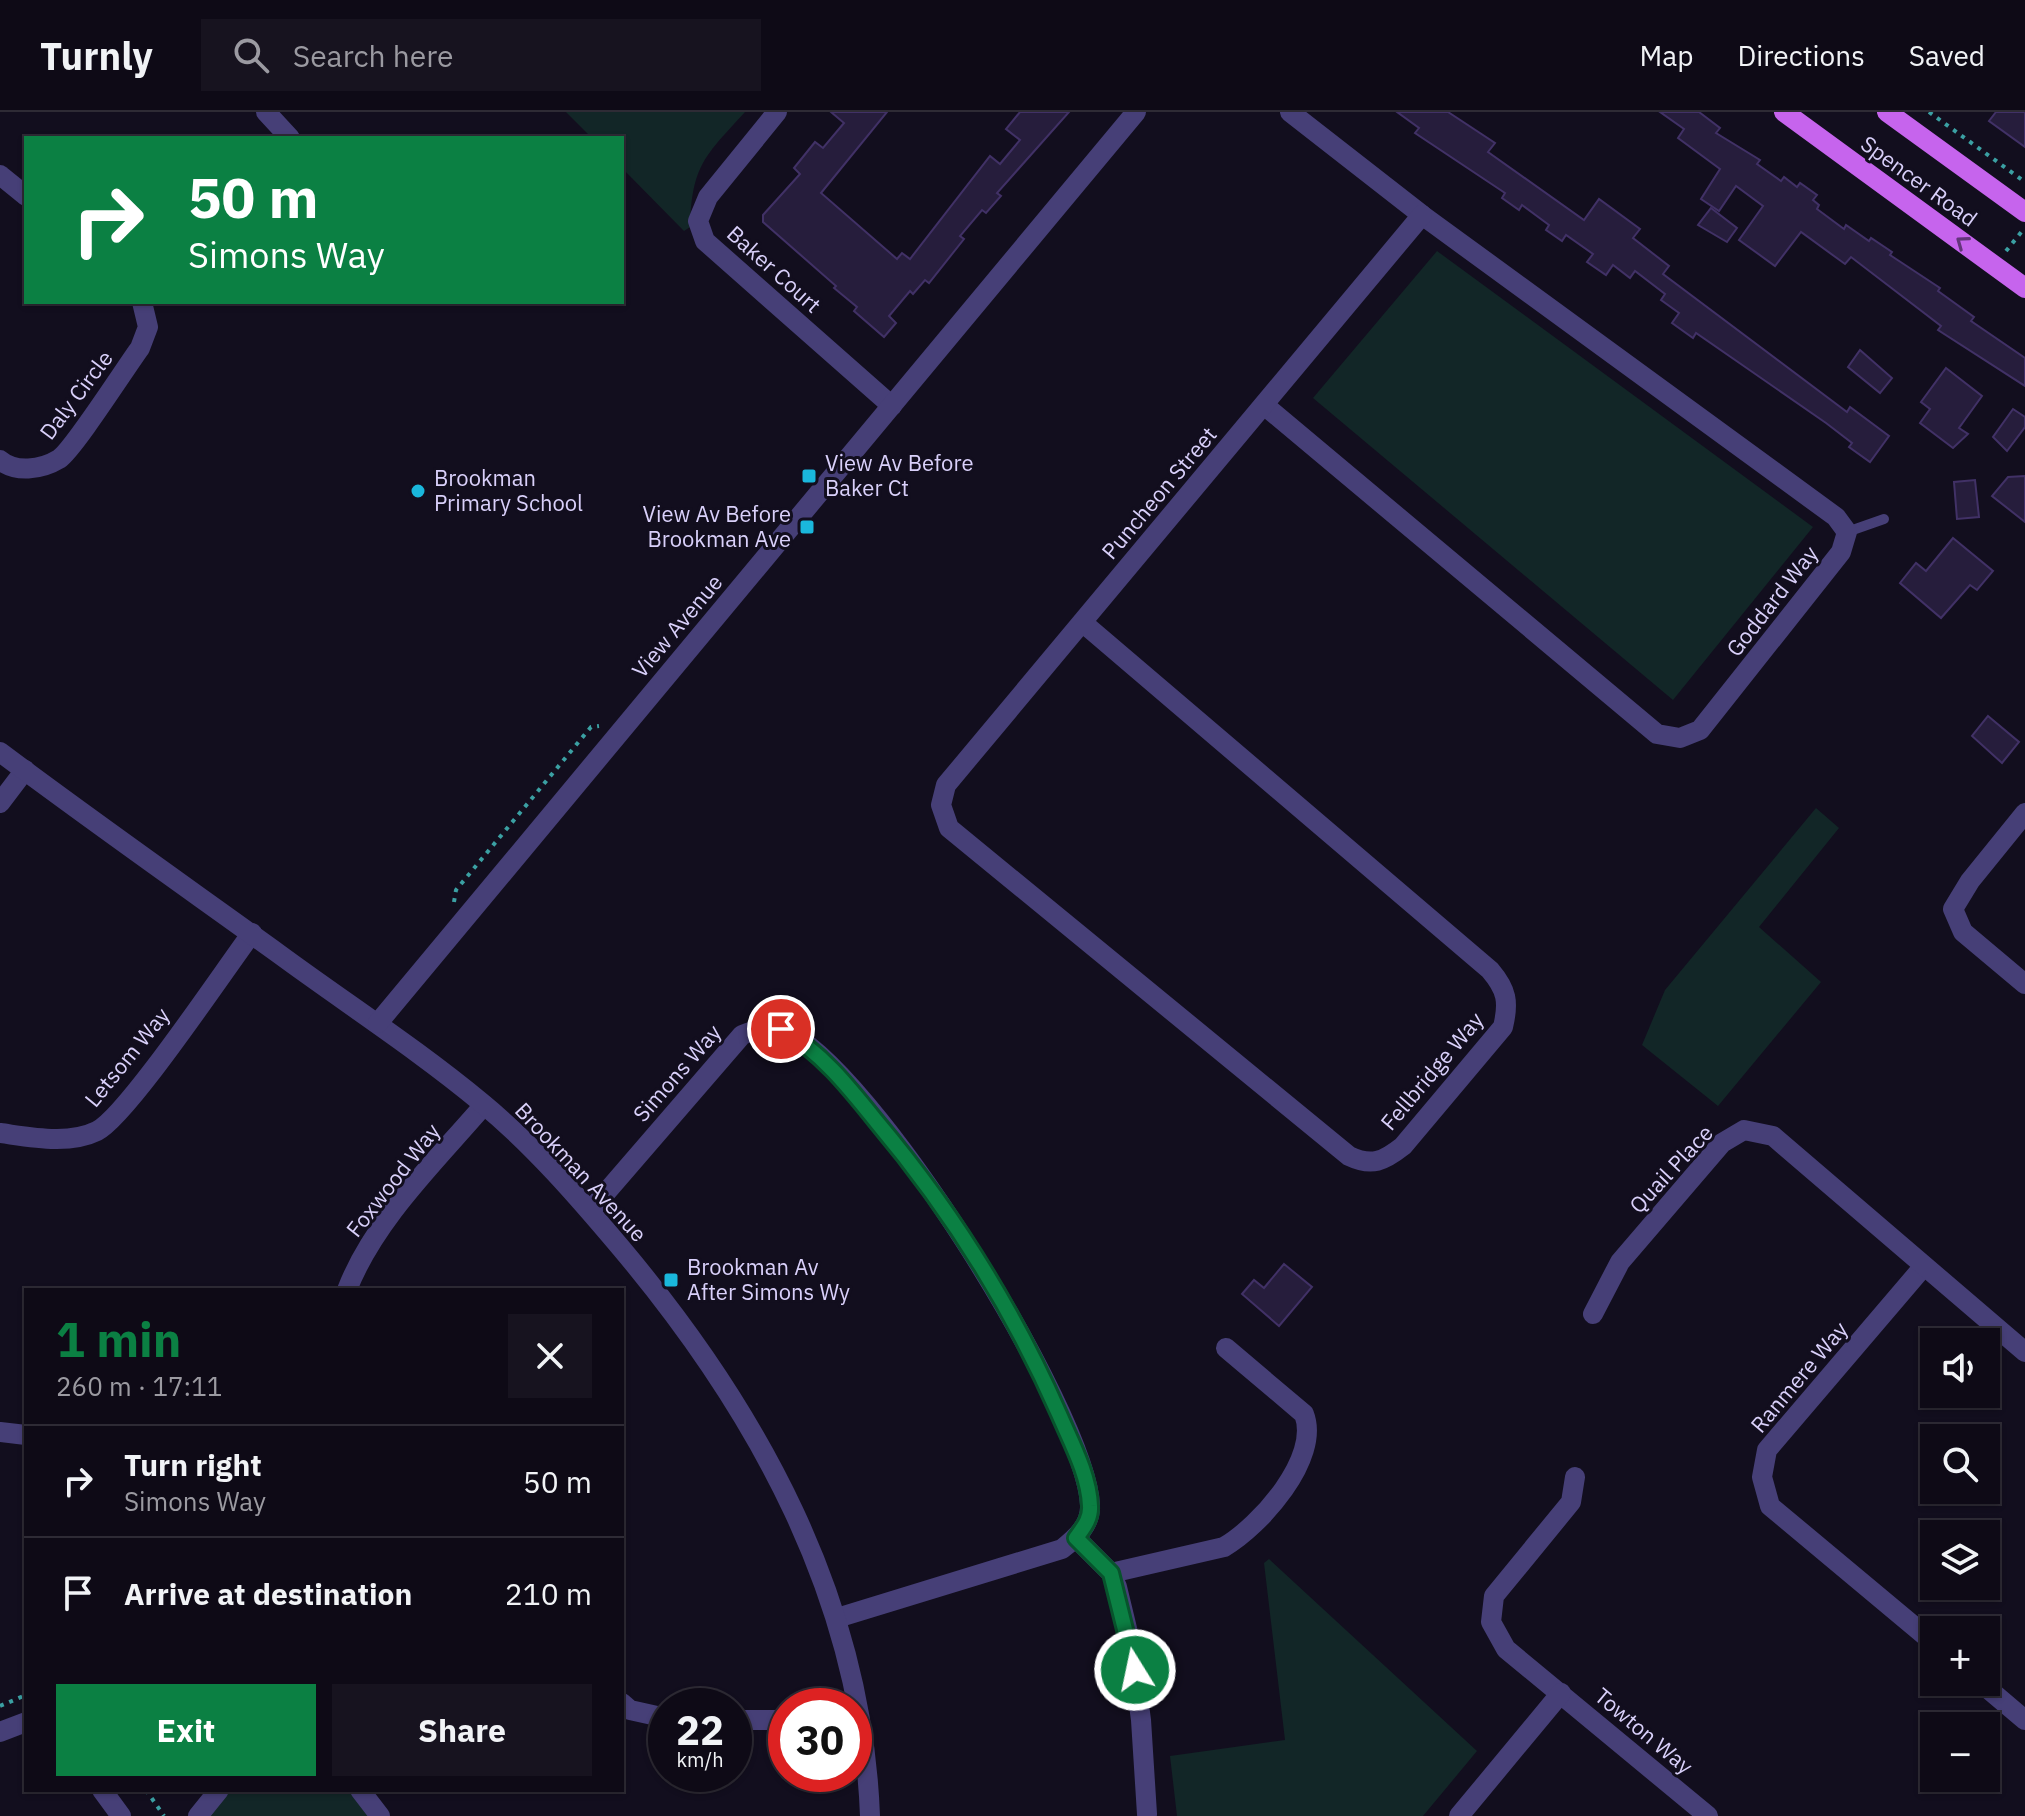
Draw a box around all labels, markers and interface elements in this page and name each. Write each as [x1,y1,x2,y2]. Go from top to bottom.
search box [201,19,761,91]
text: Turnly [40,31,153,80]
icon: search [229,33,273,77]
text: Search here [293,36,454,75]
text: Map [1639,37,1693,74]
text: Directions [1737,37,1865,74]
text: Saved [1909,37,1985,74]
street label: Spencer Road [1855,129,1983,233]
text: 50 m [188,161,318,233]
icon: right [56,168,160,272]
street label: Baker Court [721,219,828,319]
text: Simons Way [188,231,385,278]
one-way arrow [1956,237,1970,252]
street label: Daly Circle [33,344,119,445]
street label: Puncheon Street [1095,420,1223,565]
place label: View Av Before Baker Ct [825,448,973,502]
place label: Brookman Primary School [434,463,583,517]
marker: View Av Before Baker Ct [800,467,818,485]
marker: Brookman Primary School [409,482,427,500]
place label: View Av Before Brookman Ave [643,499,791,553]
marker: View Av Before Brookman Ave [798,518,816,536]
street label: Goddard Way [1719,539,1824,662]
street label: View Avenue [625,568,728,683]
pin [747,995,815,1063]
street label: Letsom Way [78,1001,176,1112]
street label: Fellbridge Way [1374,1006,1490,1136]
icon: arrive [759,1007,803,1051]
street label: Simons Way [626,1018,727,1128]
street label: Brookman Avenue [509,1096,654,1248]
street label: Foxwood Way [339,1117,446,1242]
street label: Quail Place [1622,1118,1719,1219]
place label: Brookman Av After Simons Wy [687,1252,850,1306]
marker: Brookman Av After Simons Wy [662,1271,680,1289]
text: 1 min [56,1308,181,1370]
button: close [508,1314,592,1398]
street label: Ranmere Way [1744,1315,1854,1438]
map controls [1920,1328,2000,1792]
button: sound [1920,1328,2000,1408]
text: 260 m · 17:11 [56,1369,222,1403]
button: search [1920,1424,2000,1504]
text: Turn right [124,1445,262,1484]
icon: right [56,1459,100,1503]
text: 50 m [523,1462,592,1501]
text: Simons Way [124,1484,266,1518]
button: layers [1920,1520,2000,1600]
icon: arrive [56,1571,100,1615]
text: Arrive at destination [124,1574,412,1613]
text: 210 m [505,1574,592,1613]
button: + [1920,1616,2000,1696]
position arrow [1093,1628,1177,1712]
street label: Towton Way [1589,1681,1700,1780]
button: Exit [56,1684,316,1776]
button: Share [332,1684,592,1776]
speed limit sign: 30 [768,1688,872,1792]
text: 22 [676,1704,724,1756]
button: − [1920,1712,2000,1792]
text: km/h [676,1746,724,1773]

